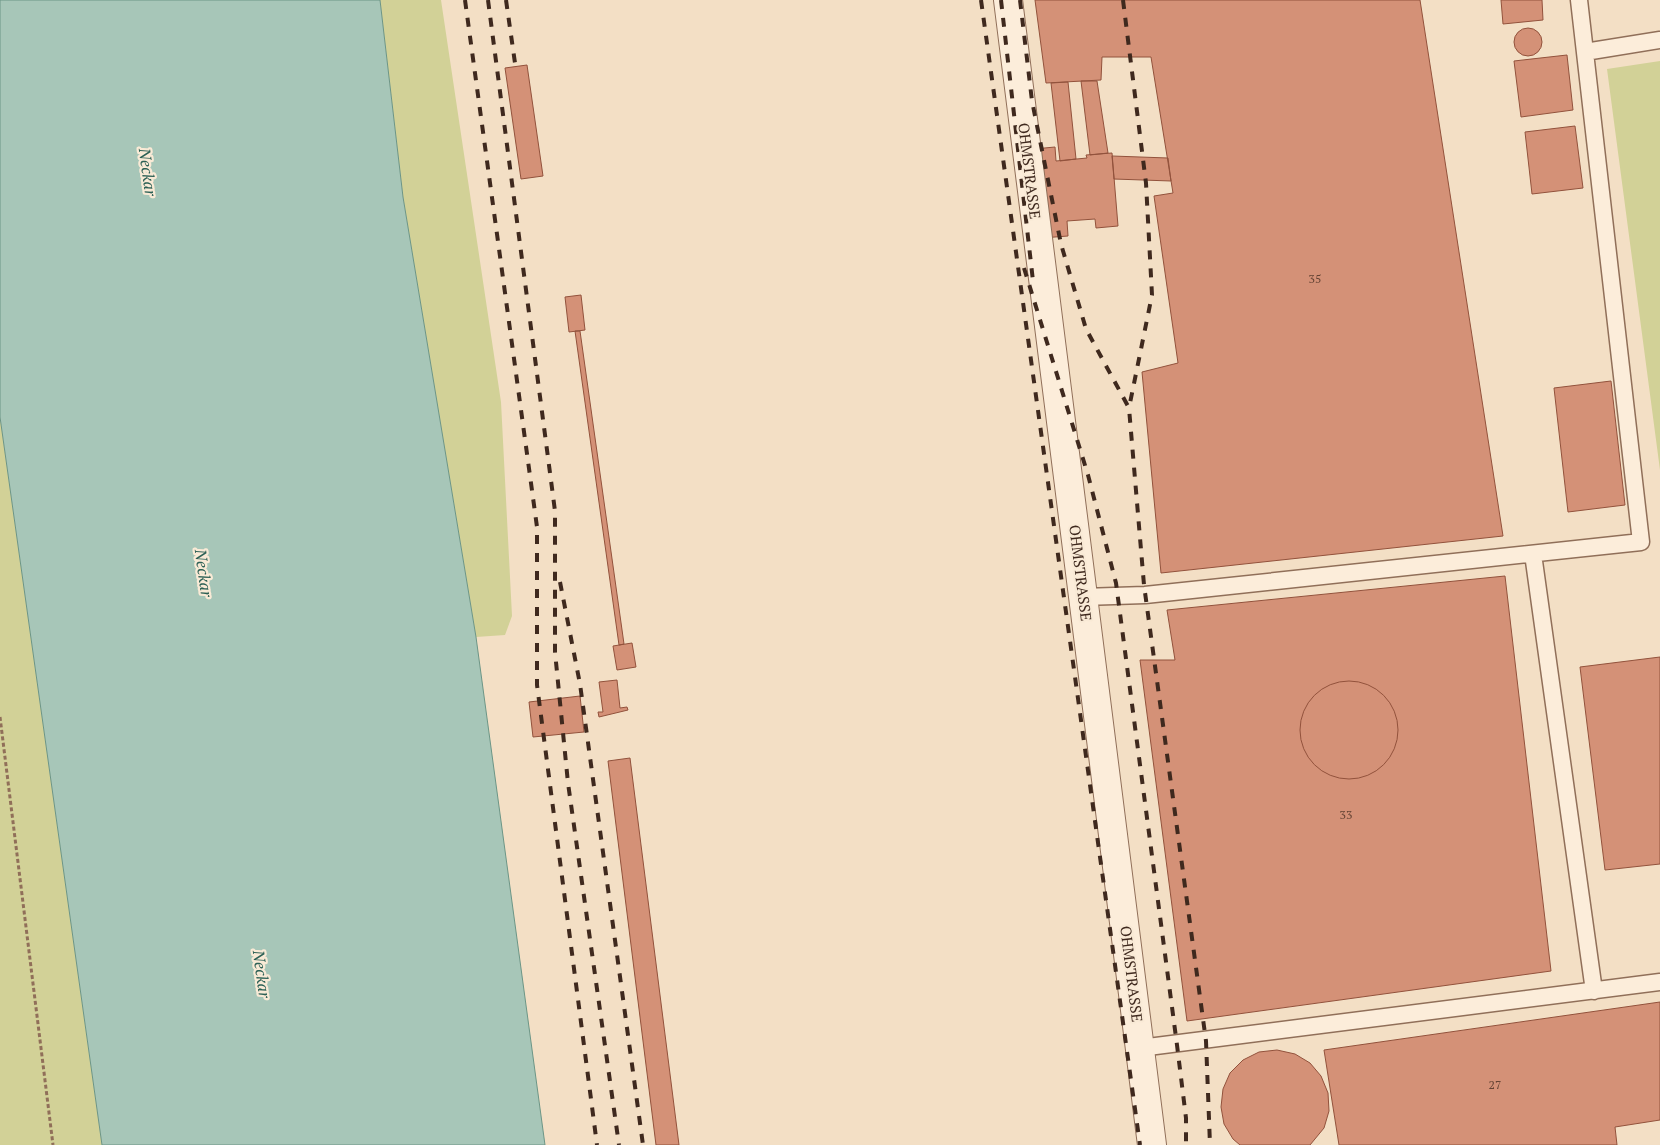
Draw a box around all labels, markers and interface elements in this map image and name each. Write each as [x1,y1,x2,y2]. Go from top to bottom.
street label: OHMSTRASSE [1014,122,1046,220]
water label: Neckar [134,146,162,198]
house number: 35 [1309,271,1321,286]
street label: OHMSTRASSE [1065,524,1097,622]
water label: Neckar [190,547,218,599]
house number: 33 [1340,807,1352,822]
street label: OHMSTRASSE [1116,925,1148,1023]
water label: Neckar [248,948,276,1000]
house number: 27 [1489,1077,1501,1092]

